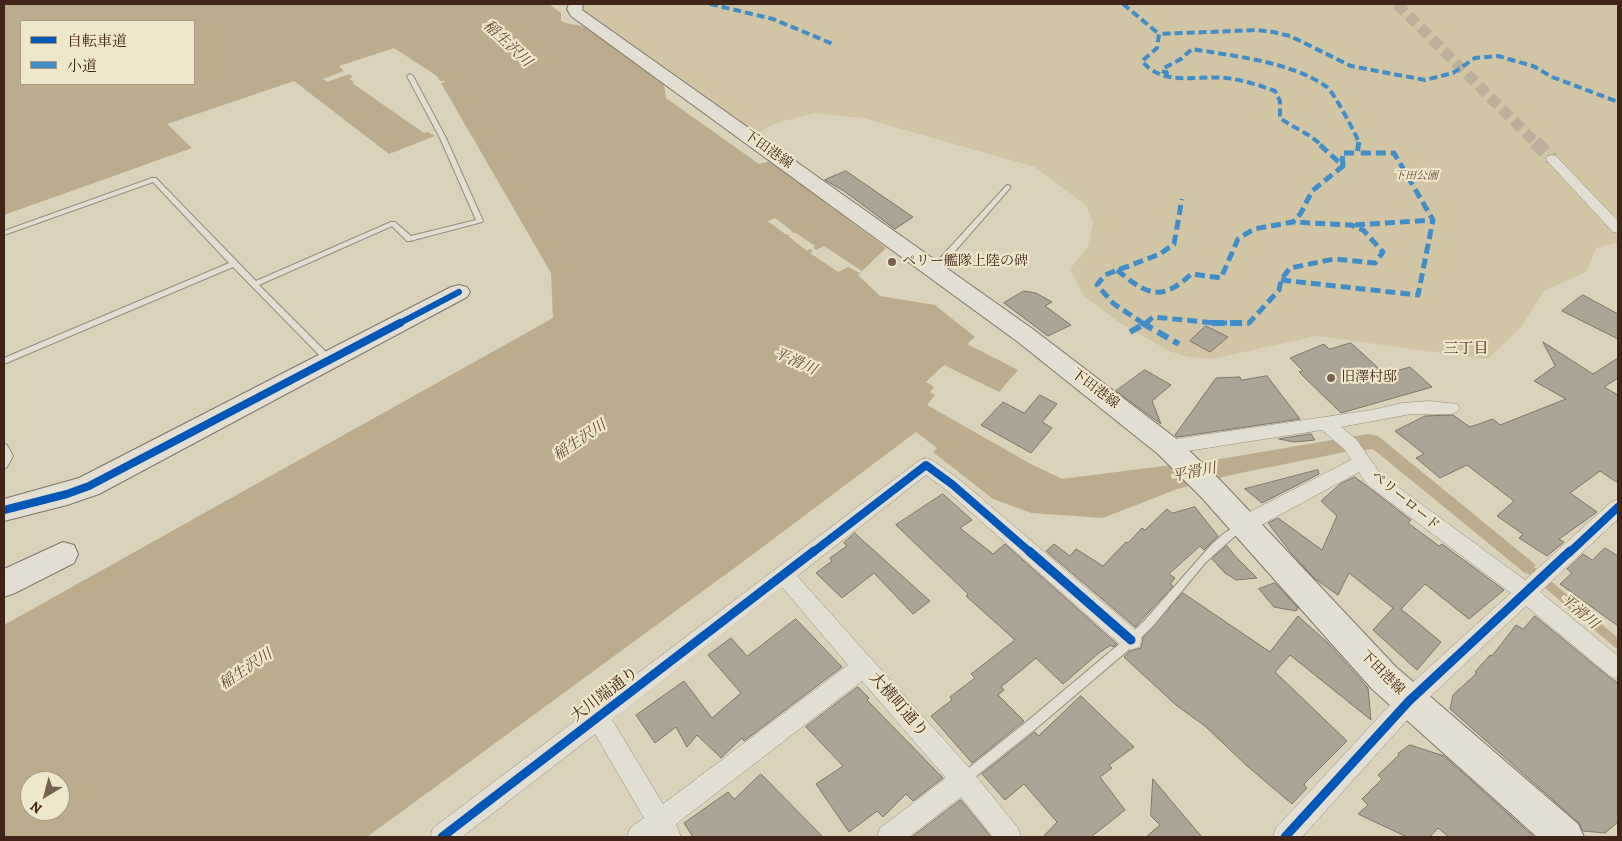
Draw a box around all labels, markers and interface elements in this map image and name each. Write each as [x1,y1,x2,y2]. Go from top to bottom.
water label: 稲生沢川 [479,17,535,71]
legend [20,20,195,85]
text: 自転車道 [67,31,127,51]
text: 小道 [67,56,97,76]
street label: 下田港線 [740,127,796,173]
park label: 下田公園 [1394,169,1438,183]
place label: ペリー艦隊上陸の碑 [902,254,1028,270]
marker: ペリー艦隊上陸の碑 [886,256,898,268]
district label: 三丁目 [1444,340,1488,358]
water label: 平滑川 [771,345,819,379]
street label: 下田港線 [1068,365,1122,413]
place label: 旧澤村邸 [1341,370,1397,386]
marker: 旧澤村邸 [1325,372,1337,384]
water label: 稲生沢川 [550,417,610,465]
water label: 平滑川 [1170,460,1218,486]
street label: ペリーロード [1367,468,1443,534]
water label: 平滑川 [1556,591,1602,633]
water label: 稲生沢川 [216,646,276,694]
street label: 下田港線 [1356,647,1408,699]
street label: 大川端通り [567,663,643,727]
street label: 大横町通り [865,669,931,741]
north arrow [20,771,70,821]
text: N [26,797,46,818]

